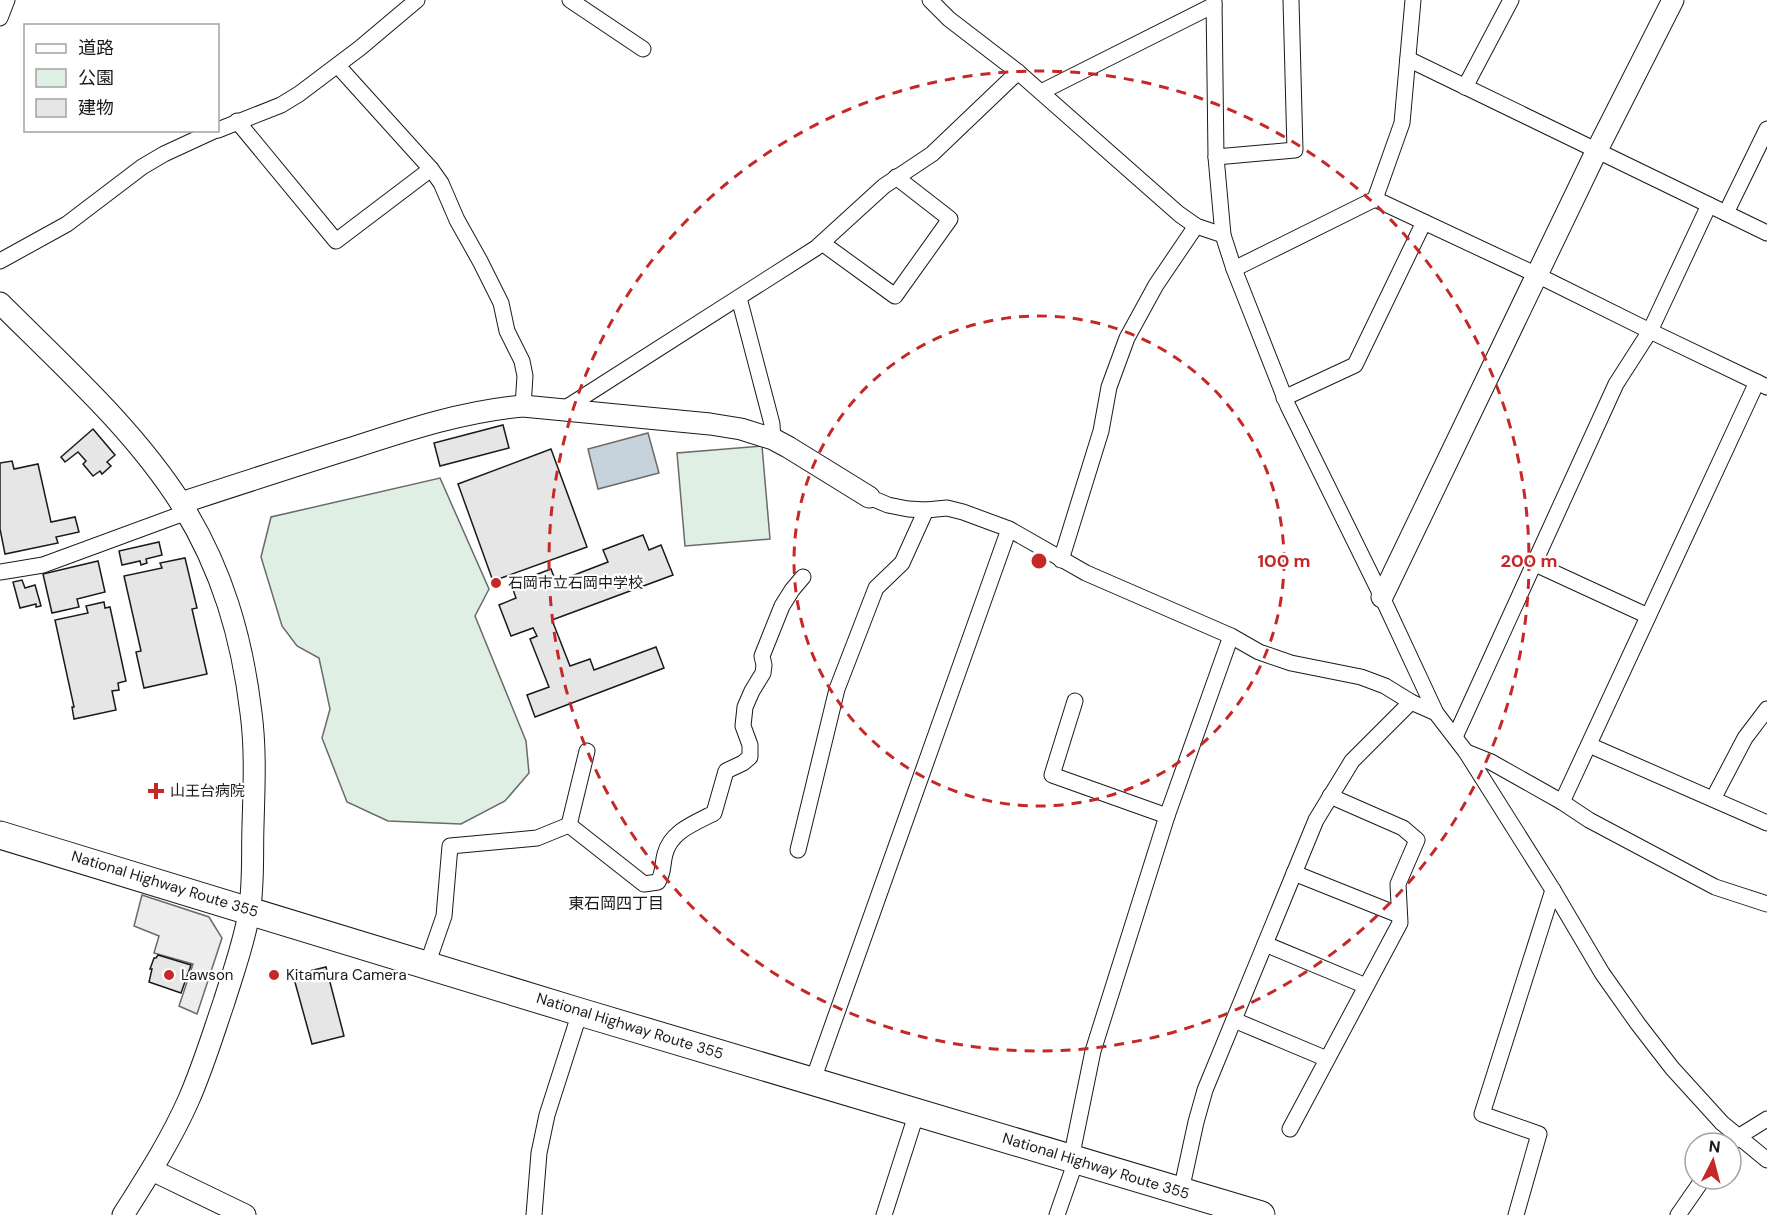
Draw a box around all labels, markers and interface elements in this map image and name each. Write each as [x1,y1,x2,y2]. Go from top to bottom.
legend [24,24,219,132]
text: 道路 [78,36,114,60]
text: 公園 [78,66,114,90]
text: 建物 [78,96,114,120]
text: 100 m [1257,549,1311,573]
text: 200 m [1501,549,1557,573]
centre of rings [1029,551,1049,571]
place label: 石岡市立石岡中学校 [508,573,643,593]
marker: 石岡市立石岡中学校 [489,576,503,590]
place label: 山王台病院 [170,781,245,801]
marker: 山王台病院 [147,782,165,800]
street label: National Highway Route 355 [69,846,261,922]
district label: 東石岡四丁目 [568,893,664,914]
place label: Lawson [181,965,233,985]
place label: Kitamura Camera [286,965,407,985]
marker: Lawson [162,968,176,982]
marker: Kitamura Camera [267,968,281,982]
street label: National Highway Route 355 [534,988,726,1064]
street label: National Highway Route 355 [1000,1128,1192,1204]
north arrow [1683,1131,1743,1191]
text: N [1708,1136,1721,1158]

